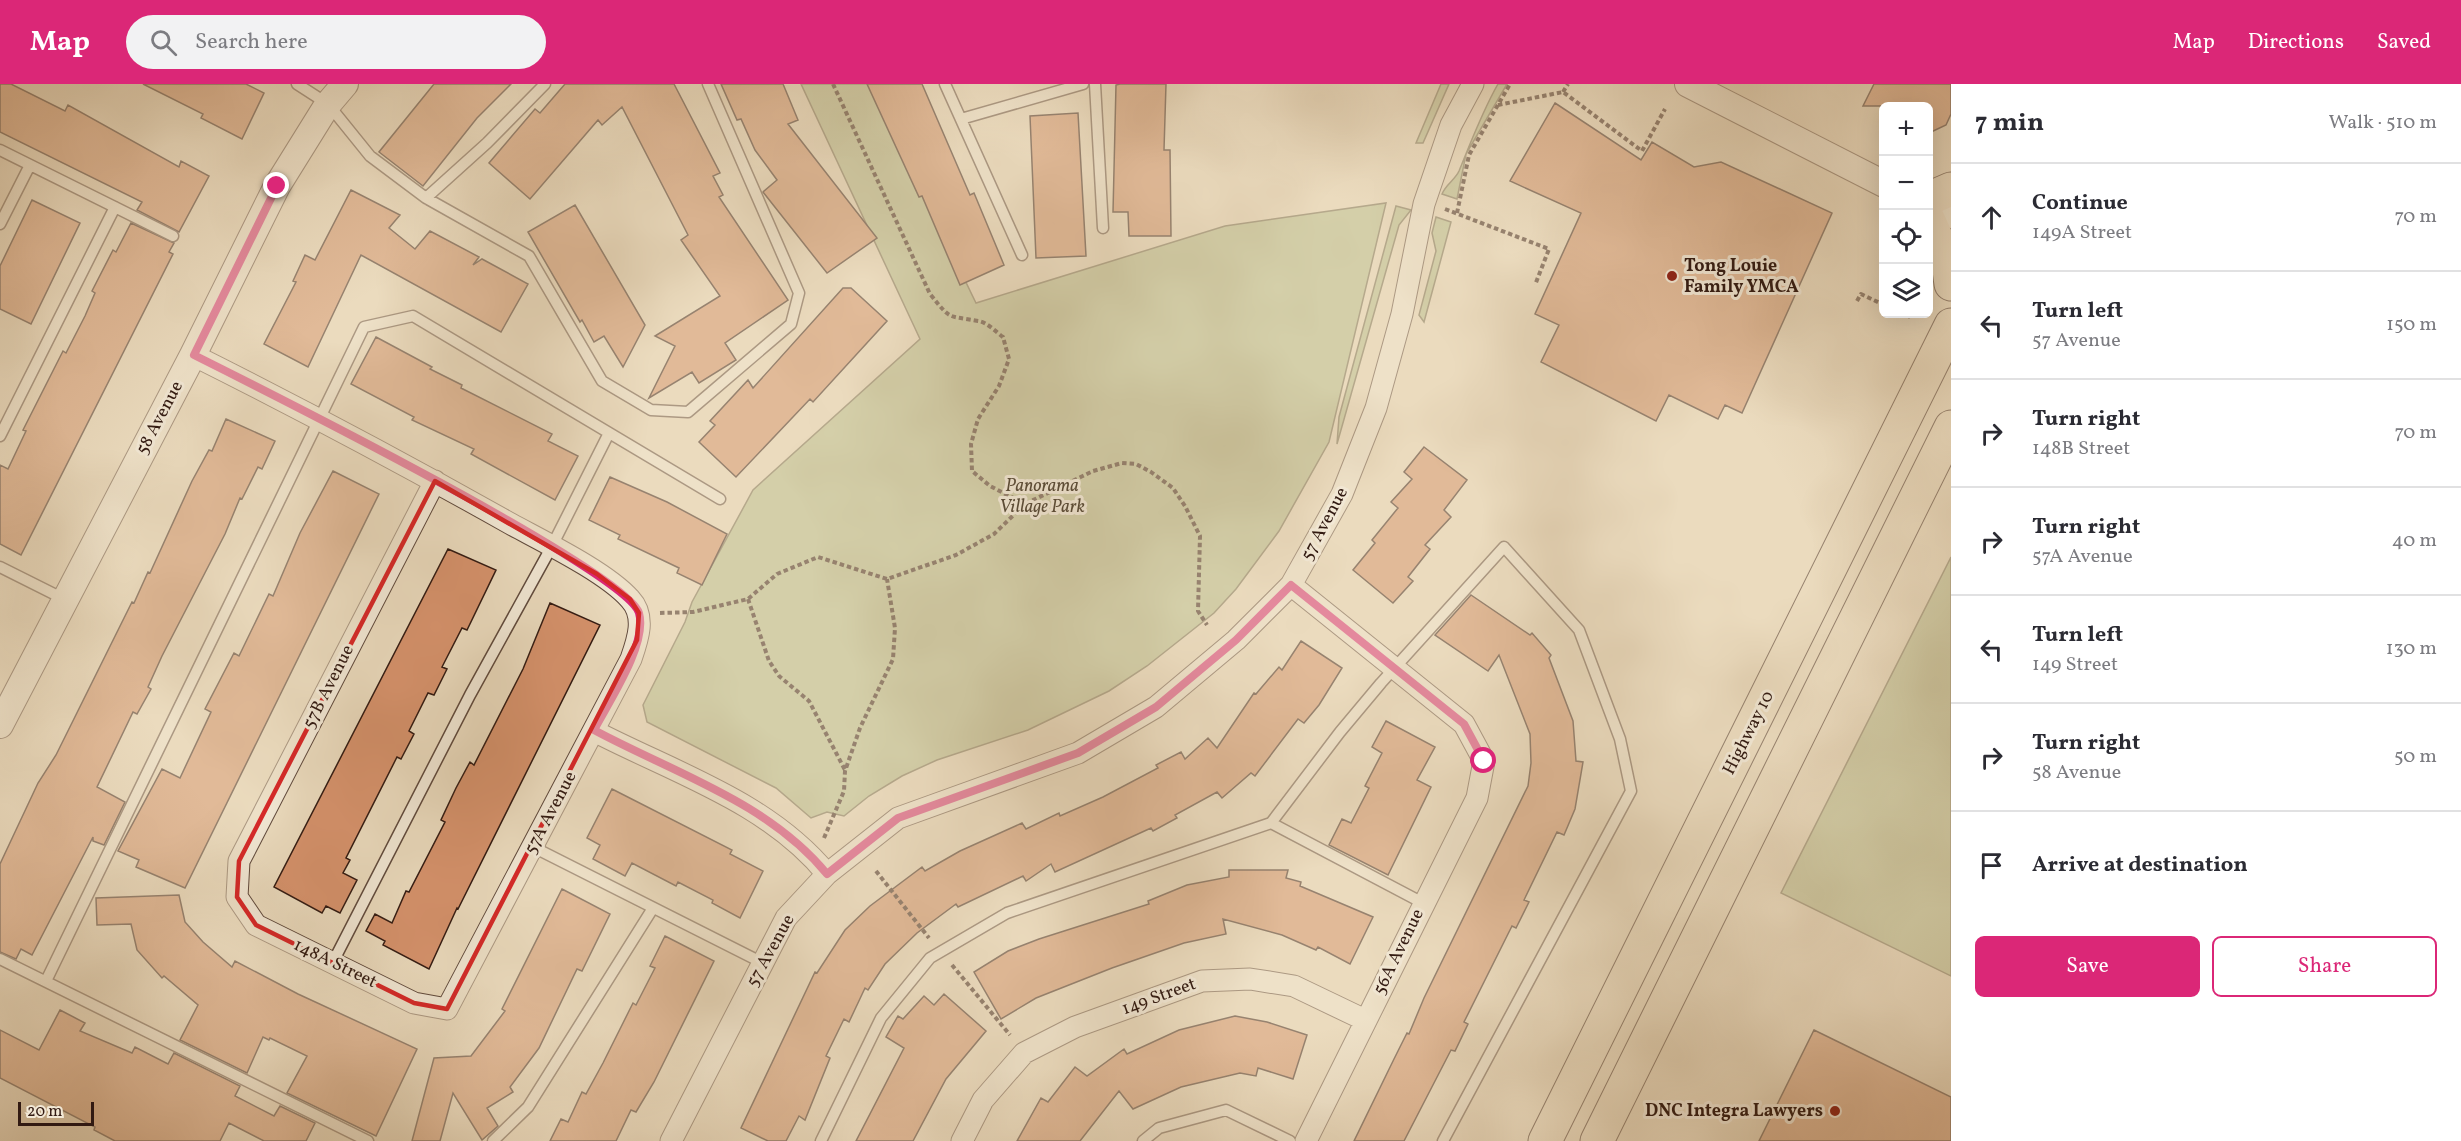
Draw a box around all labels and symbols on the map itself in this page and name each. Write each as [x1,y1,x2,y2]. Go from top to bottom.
route end [263,172,289,198]
place label: Tong Louie Family YMCA [1684,254,1799,300]
marker: Tong Louie Family YMCA [1665,269,1679,283]
street label: 58 Avenue [130,377,190,459]
park label: Panorama Village Park [999,474,1085,520]
street label: 57 Avenue [1295,483,1355,565]
street label: 57B Avenue [297,641,361,733]
street label: Highway 10 [1717,687,1781,779]
route start [1470,747,1496,773]
street label: 57A Avenue [519,767,583,859]
street label: 56A Avenue [1367,905,1431,999]
street label: 57 Avenue [741,910,801,992]
street label: 148A Street [289,933,381,995]
street label: 149 Street [1118,972,1200,1022]
scale bar [18,1099,94,1126]
place label: DNC Integra Lawyers [1645,1099,1823,1124]
marker: DNC Integra Lawyers [1828,1104,1842,1118]

